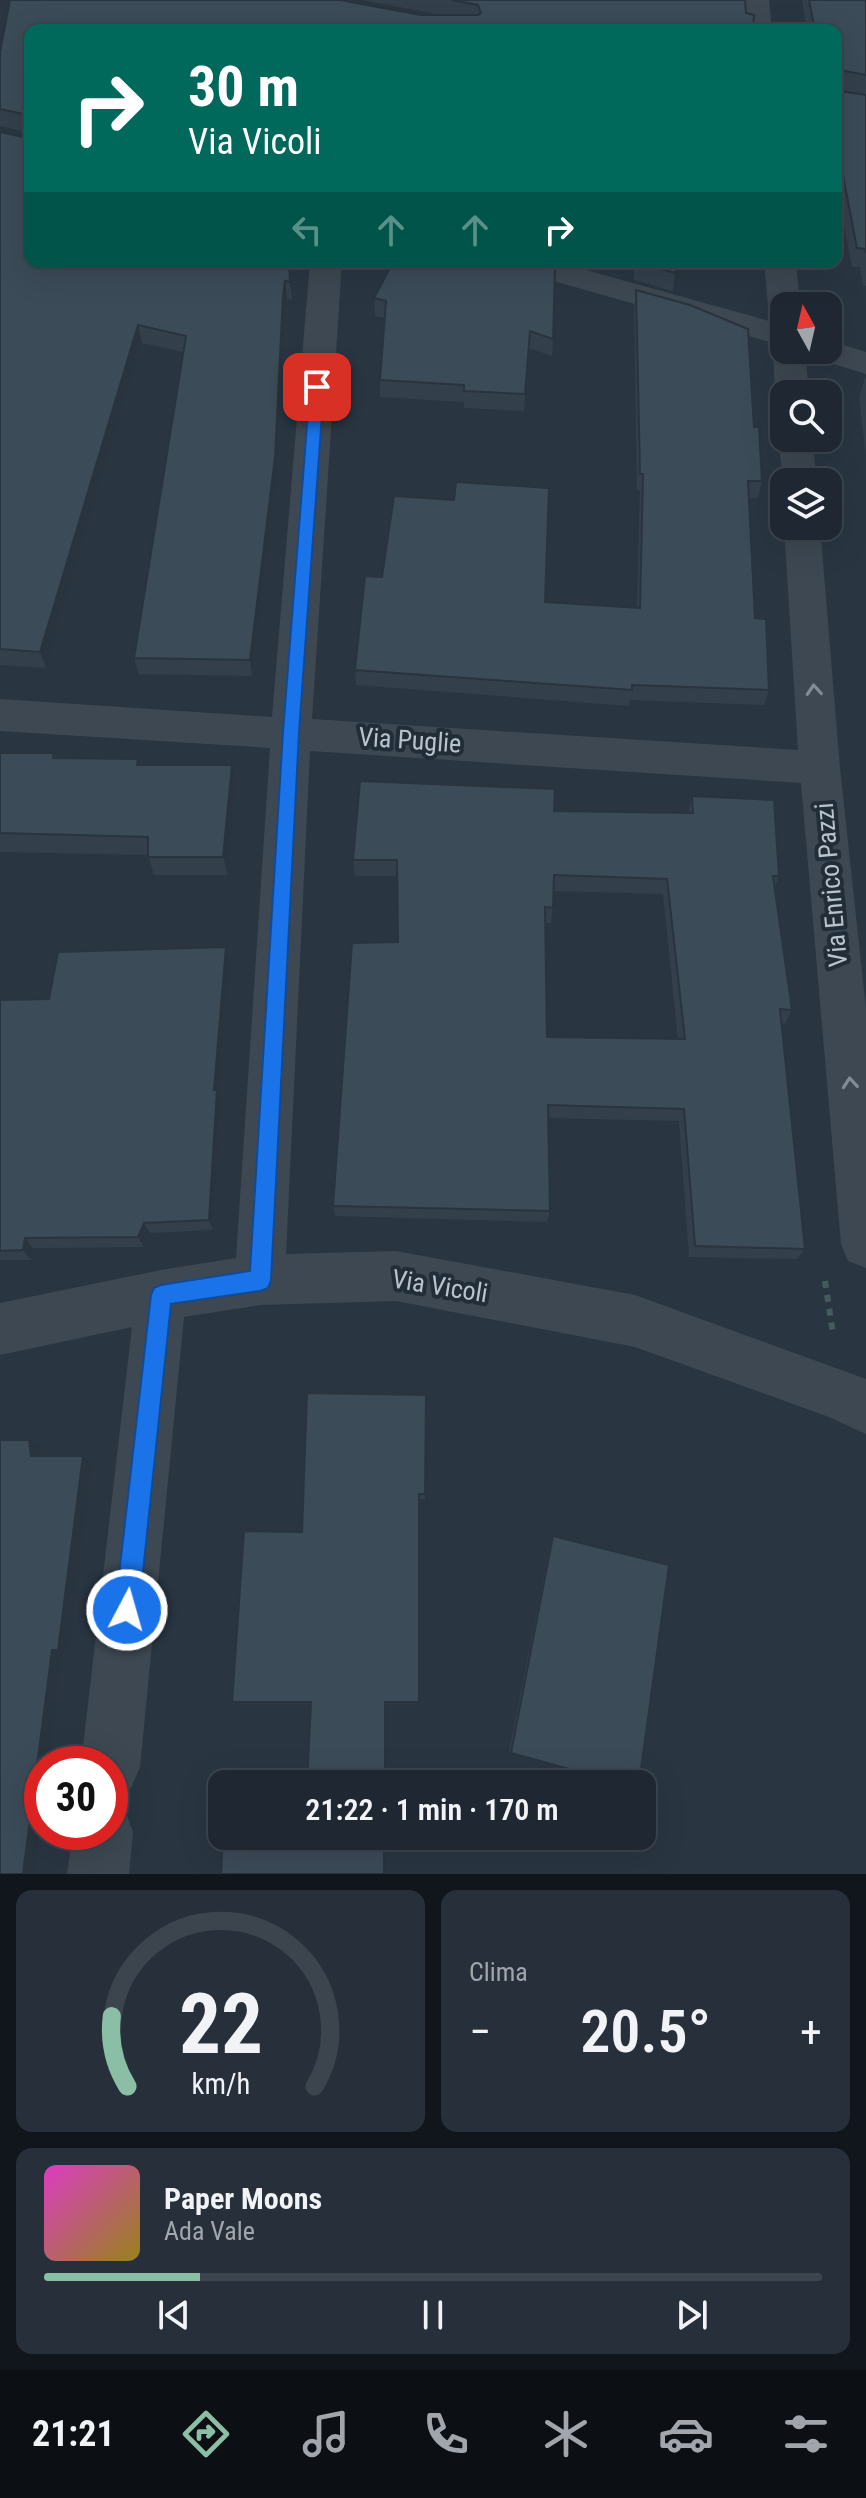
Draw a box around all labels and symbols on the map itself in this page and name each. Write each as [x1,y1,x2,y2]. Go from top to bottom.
north arrow [770,292,842,364]
pin [283,353,351,421]
one-way arrow [806,683,823,696]
street label: Via Puglie [358,721,462,759]
street label: Via Enrico Pazzi [809,802,853,968]
one-way arrow [842,1076,859,1089]
street label: Via Vicoli [390,1264,490,1308]
position arrow [85,1568,169,1652]
speed limit sign: 30 [24,1746,128,1850]

